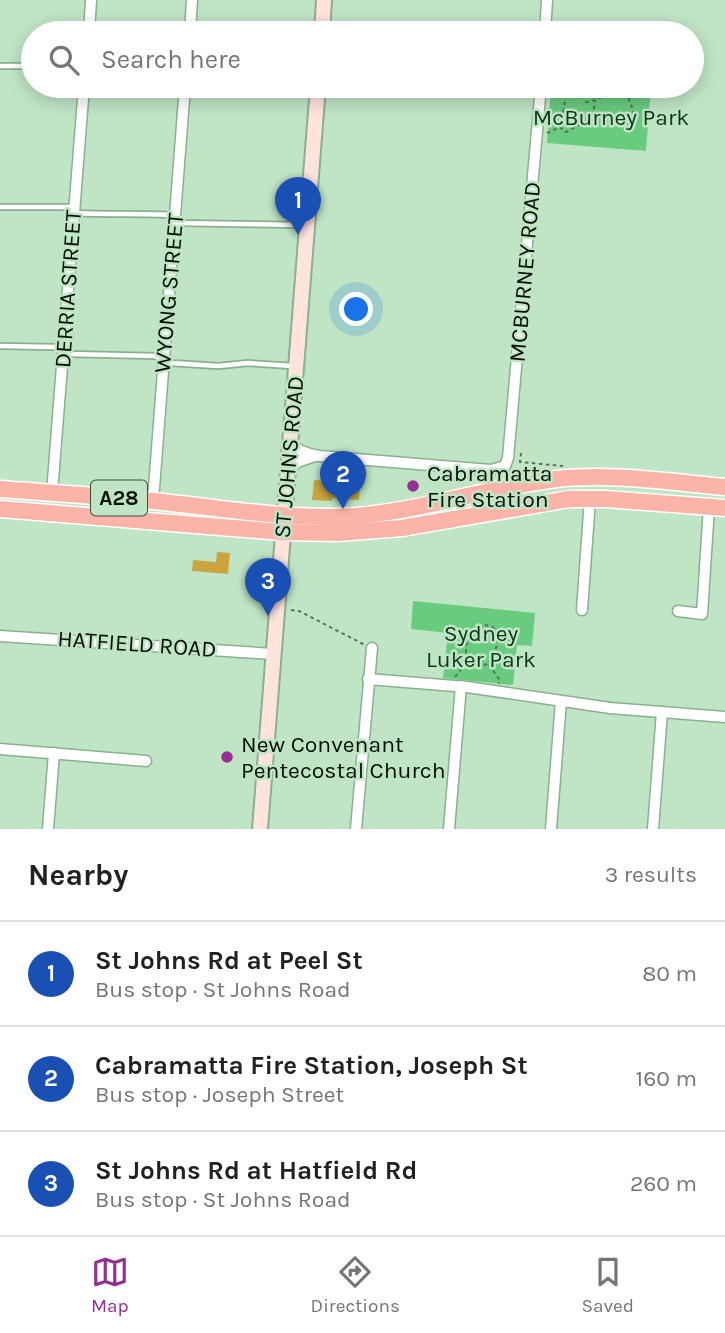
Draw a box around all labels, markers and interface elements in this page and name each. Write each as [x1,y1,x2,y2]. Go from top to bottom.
search box [21,21,704,98]
icon: search [45,41,83,79]
text: Search here [101,44,241,75]
park label: McBurney Park [533,104,689,131]
pin: 1 [275,177,321,235]
street label: MCBURNEY ROAD [504,181,546,363]
street label: DERRIA STREET [49,209,87,369]
street label: WYONG STREET [149,211,189,374]
your location [339,292,373,326]
street label: ST JOHNS ROAD [268,375,310,539]
pin: 2 [320,451,366,509]
place label: Cabramatta Fire Station [427,460,553,513]
marker: Cabramatta Fire Station [405,478,421,494]
road number: A28 [91,480,147,516]
pin: 3 [245,558,291,616]
park label: Sydney Luker Park [426,620,536,673]
street label: HATFIELD ROAD [57,625,217,663]
place label: New Convenant Pentecostal Church [241,731,446,784]
marker: New Convenant Pentecostal Church [219,749,235,765]
text: Nearby [28,857,128,893]
text: 3 results [605,861,697,888]
text: St Johns Rd at Peel St [95,945,363,976]
text: 1 [47,960,55,987]
text: 80 m [642,960,697,987]
text: Bus stop · St Johns Road [95,976,351,1003]
text: Cabramatta Fire Station, Joseph St [95,1050,528,1081]
text: 2 [44,1065,58,1092]
text: 160 m [636,1065,697,1092]
text: Bus stop · Joseph Street [95,1081,344,1108]
text: St Johns Rd at Hatfield Rd [95,1155,418,1186]
text: 3 [44,1170,58,1197]
text: 260 m [630,1170,697,1197]
text: Bus stop · St Johns Road [95,1186,351,1213]
tab: Map [91,1253,129,1317]
tab: Directions [311,1253,400,1317]
tab: Saved [582,1253,634,1317]

